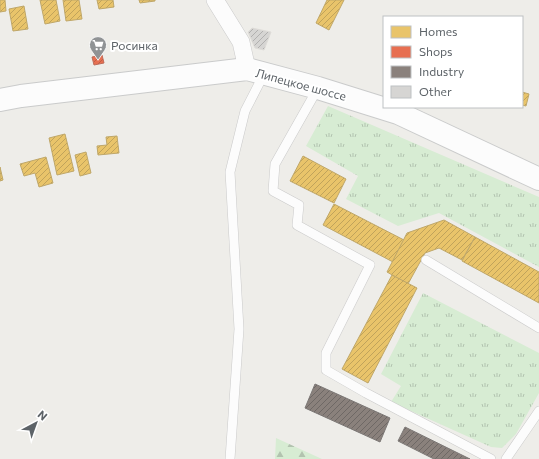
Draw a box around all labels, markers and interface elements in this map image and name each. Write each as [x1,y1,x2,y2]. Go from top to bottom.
legend [383,16,523,108]
text: Homes [419,24,457,38]
supermarket icon: Росинка [88,35,108,60]
place label: Росинка [111,38,158,52]
text: Shops [419,44,453,58]
text: Industry [419,64,464,78]
street label: Липецкое шоссе [254,65,348,103]
text: Other [419,84,452,98]
north arrow [16,403,56,443]
text: N [36,407,50,423]

